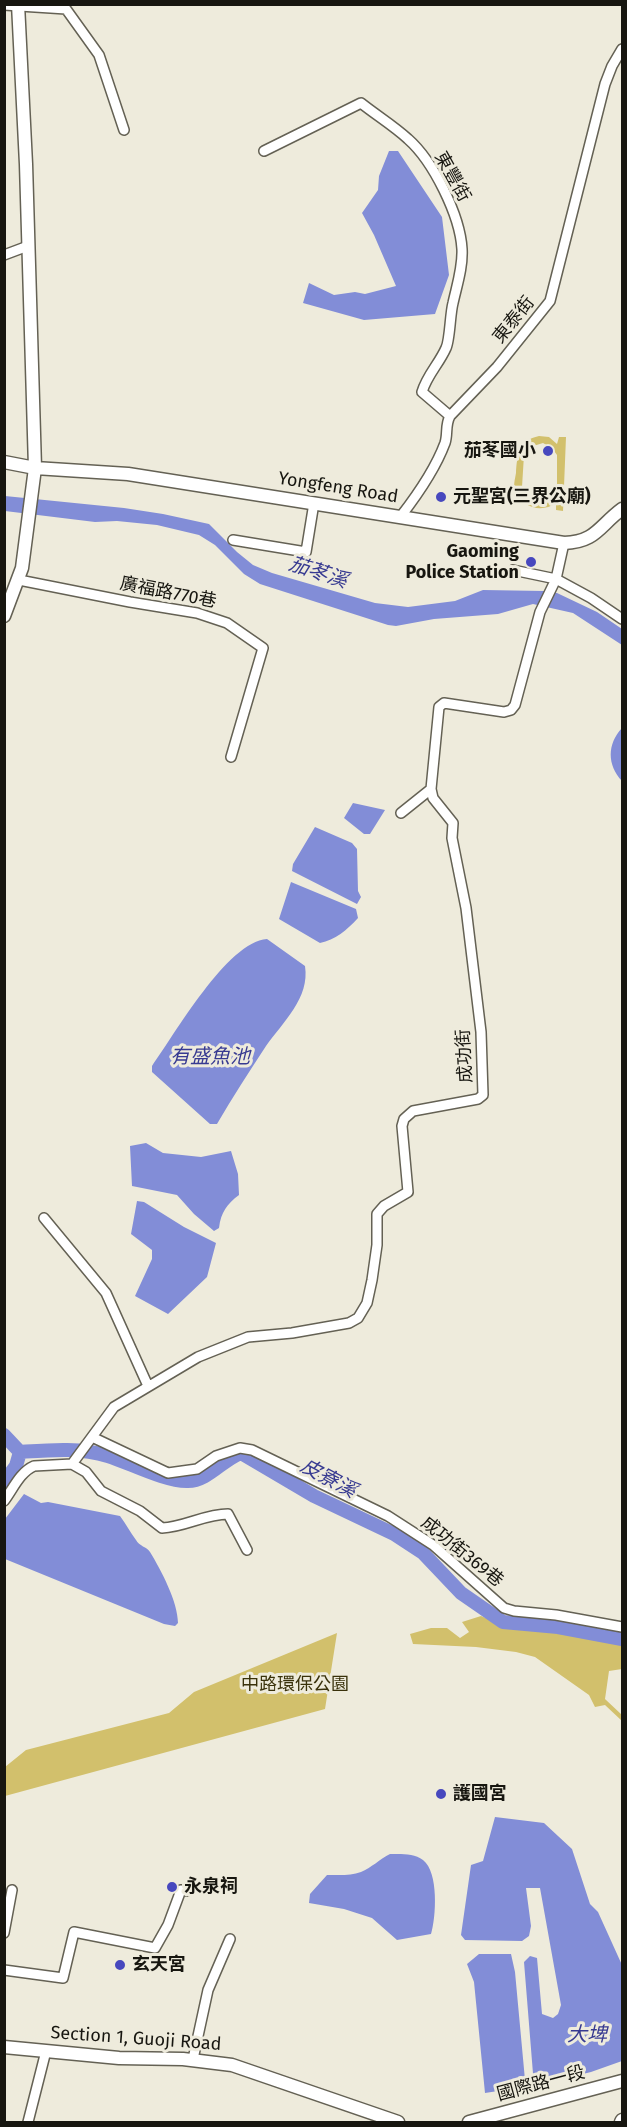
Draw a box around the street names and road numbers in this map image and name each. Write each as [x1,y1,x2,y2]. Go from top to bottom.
street label: 東豐街 [429,148,475,206]
street label: 東泰街 [489,292,539,348]
street label: Yongfeng Road [277,468,399,508]
street label: 廣福路770巷 [118,573,218,613]
street label: 成功街 [453,1028,477,1084]
street label: 成功街369巷 [416,1512,508,1592]
street label: Section 1, Guoji Road [50,2022,222,2056]
street label: 國際路一段 [495,2062,587,2106]

